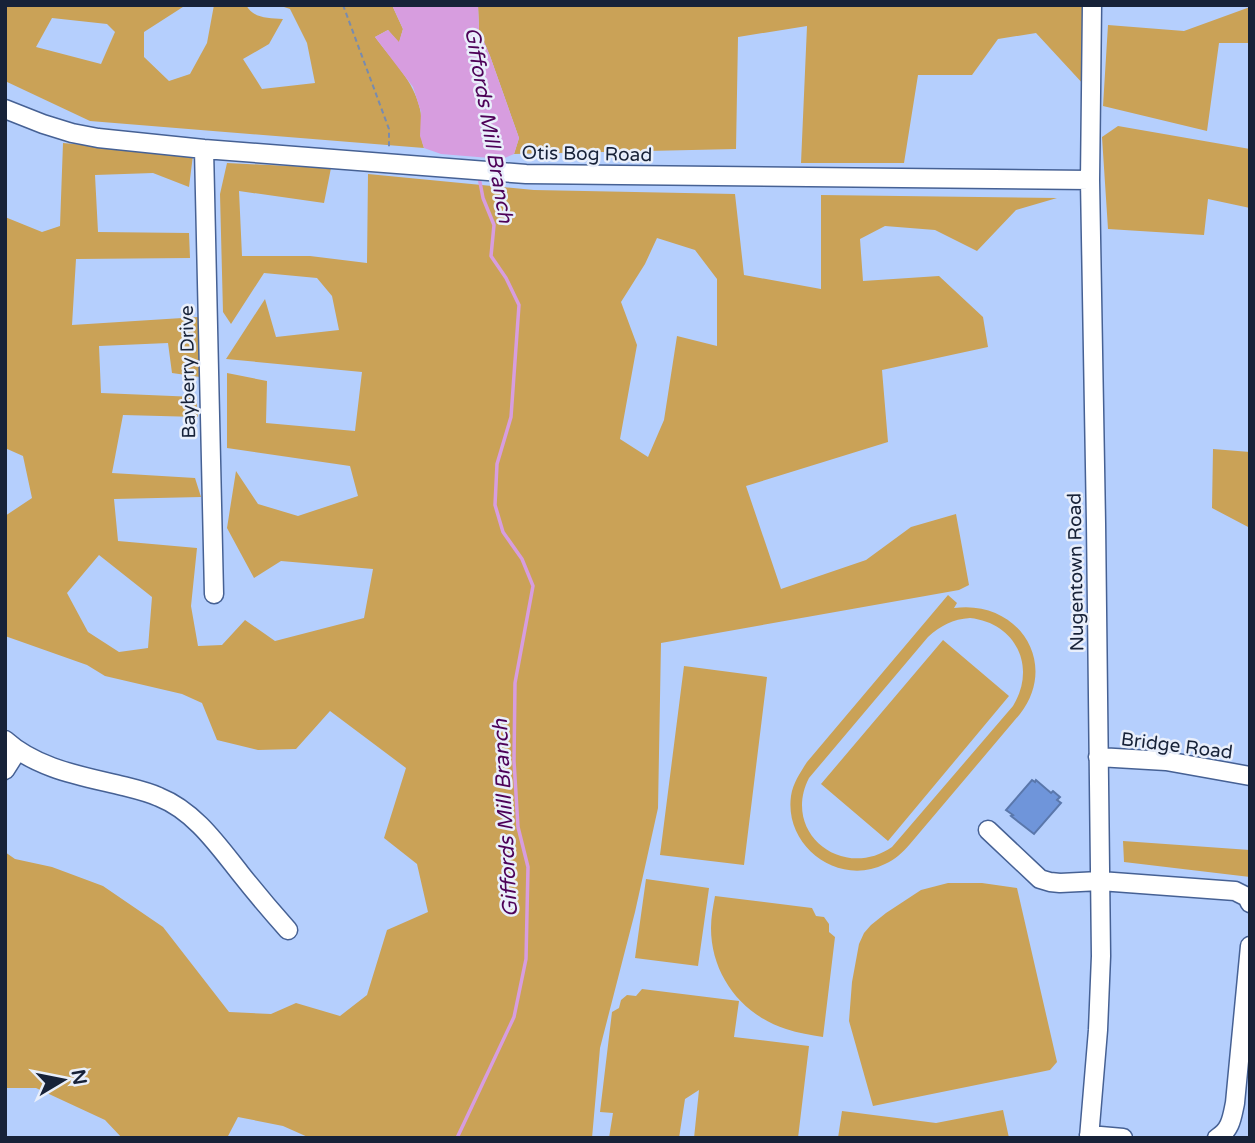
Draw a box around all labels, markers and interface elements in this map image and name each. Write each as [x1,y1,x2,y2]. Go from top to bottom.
water label: Giffords Mill Branch [459,25,518,226]
street label: Otis Bog Road [521,142,653,166]
street label: Bayberry Drive [176,305,200,439]
street label: Nugentown Road [1064,493,1088,651]
water label: Giffords Mill Branch [488,717,523,918]
street label: Bridge Road [1120,728,1234,764]
north arrow [28,1045,98,1115]
text: N [67,1068,91,1087]

